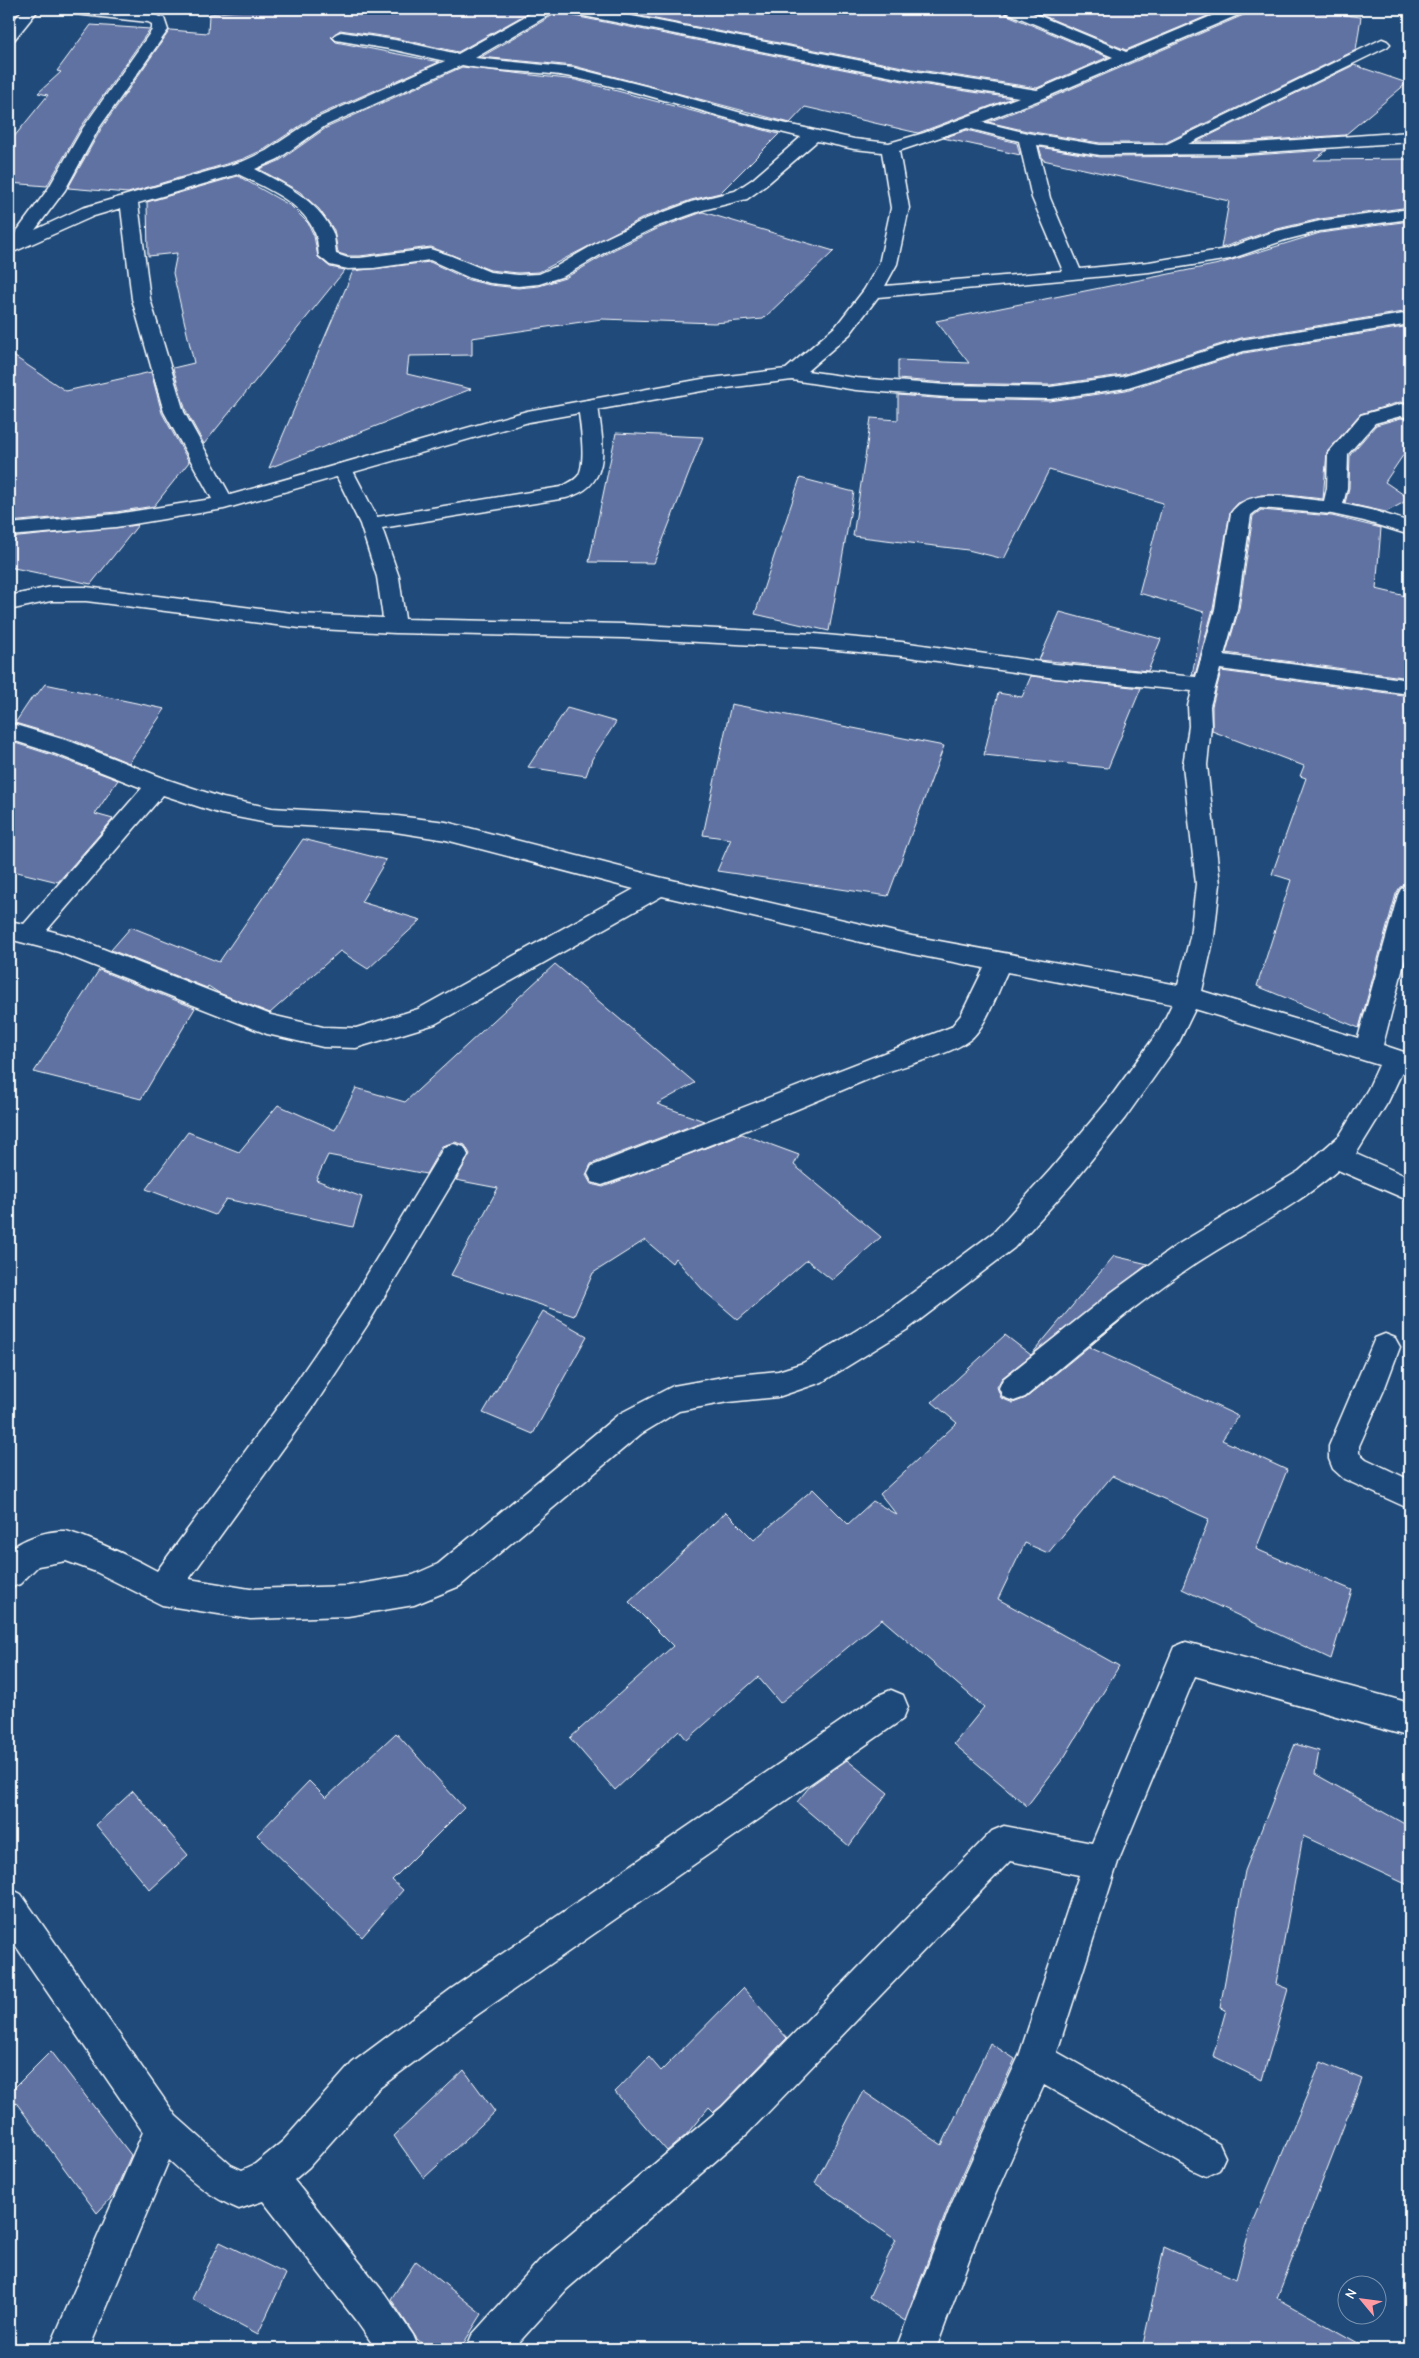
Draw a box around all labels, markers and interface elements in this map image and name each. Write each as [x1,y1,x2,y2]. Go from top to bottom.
north arrow [1336,2276,1386,2326]
text: N [1341,2286,1361,2302]

